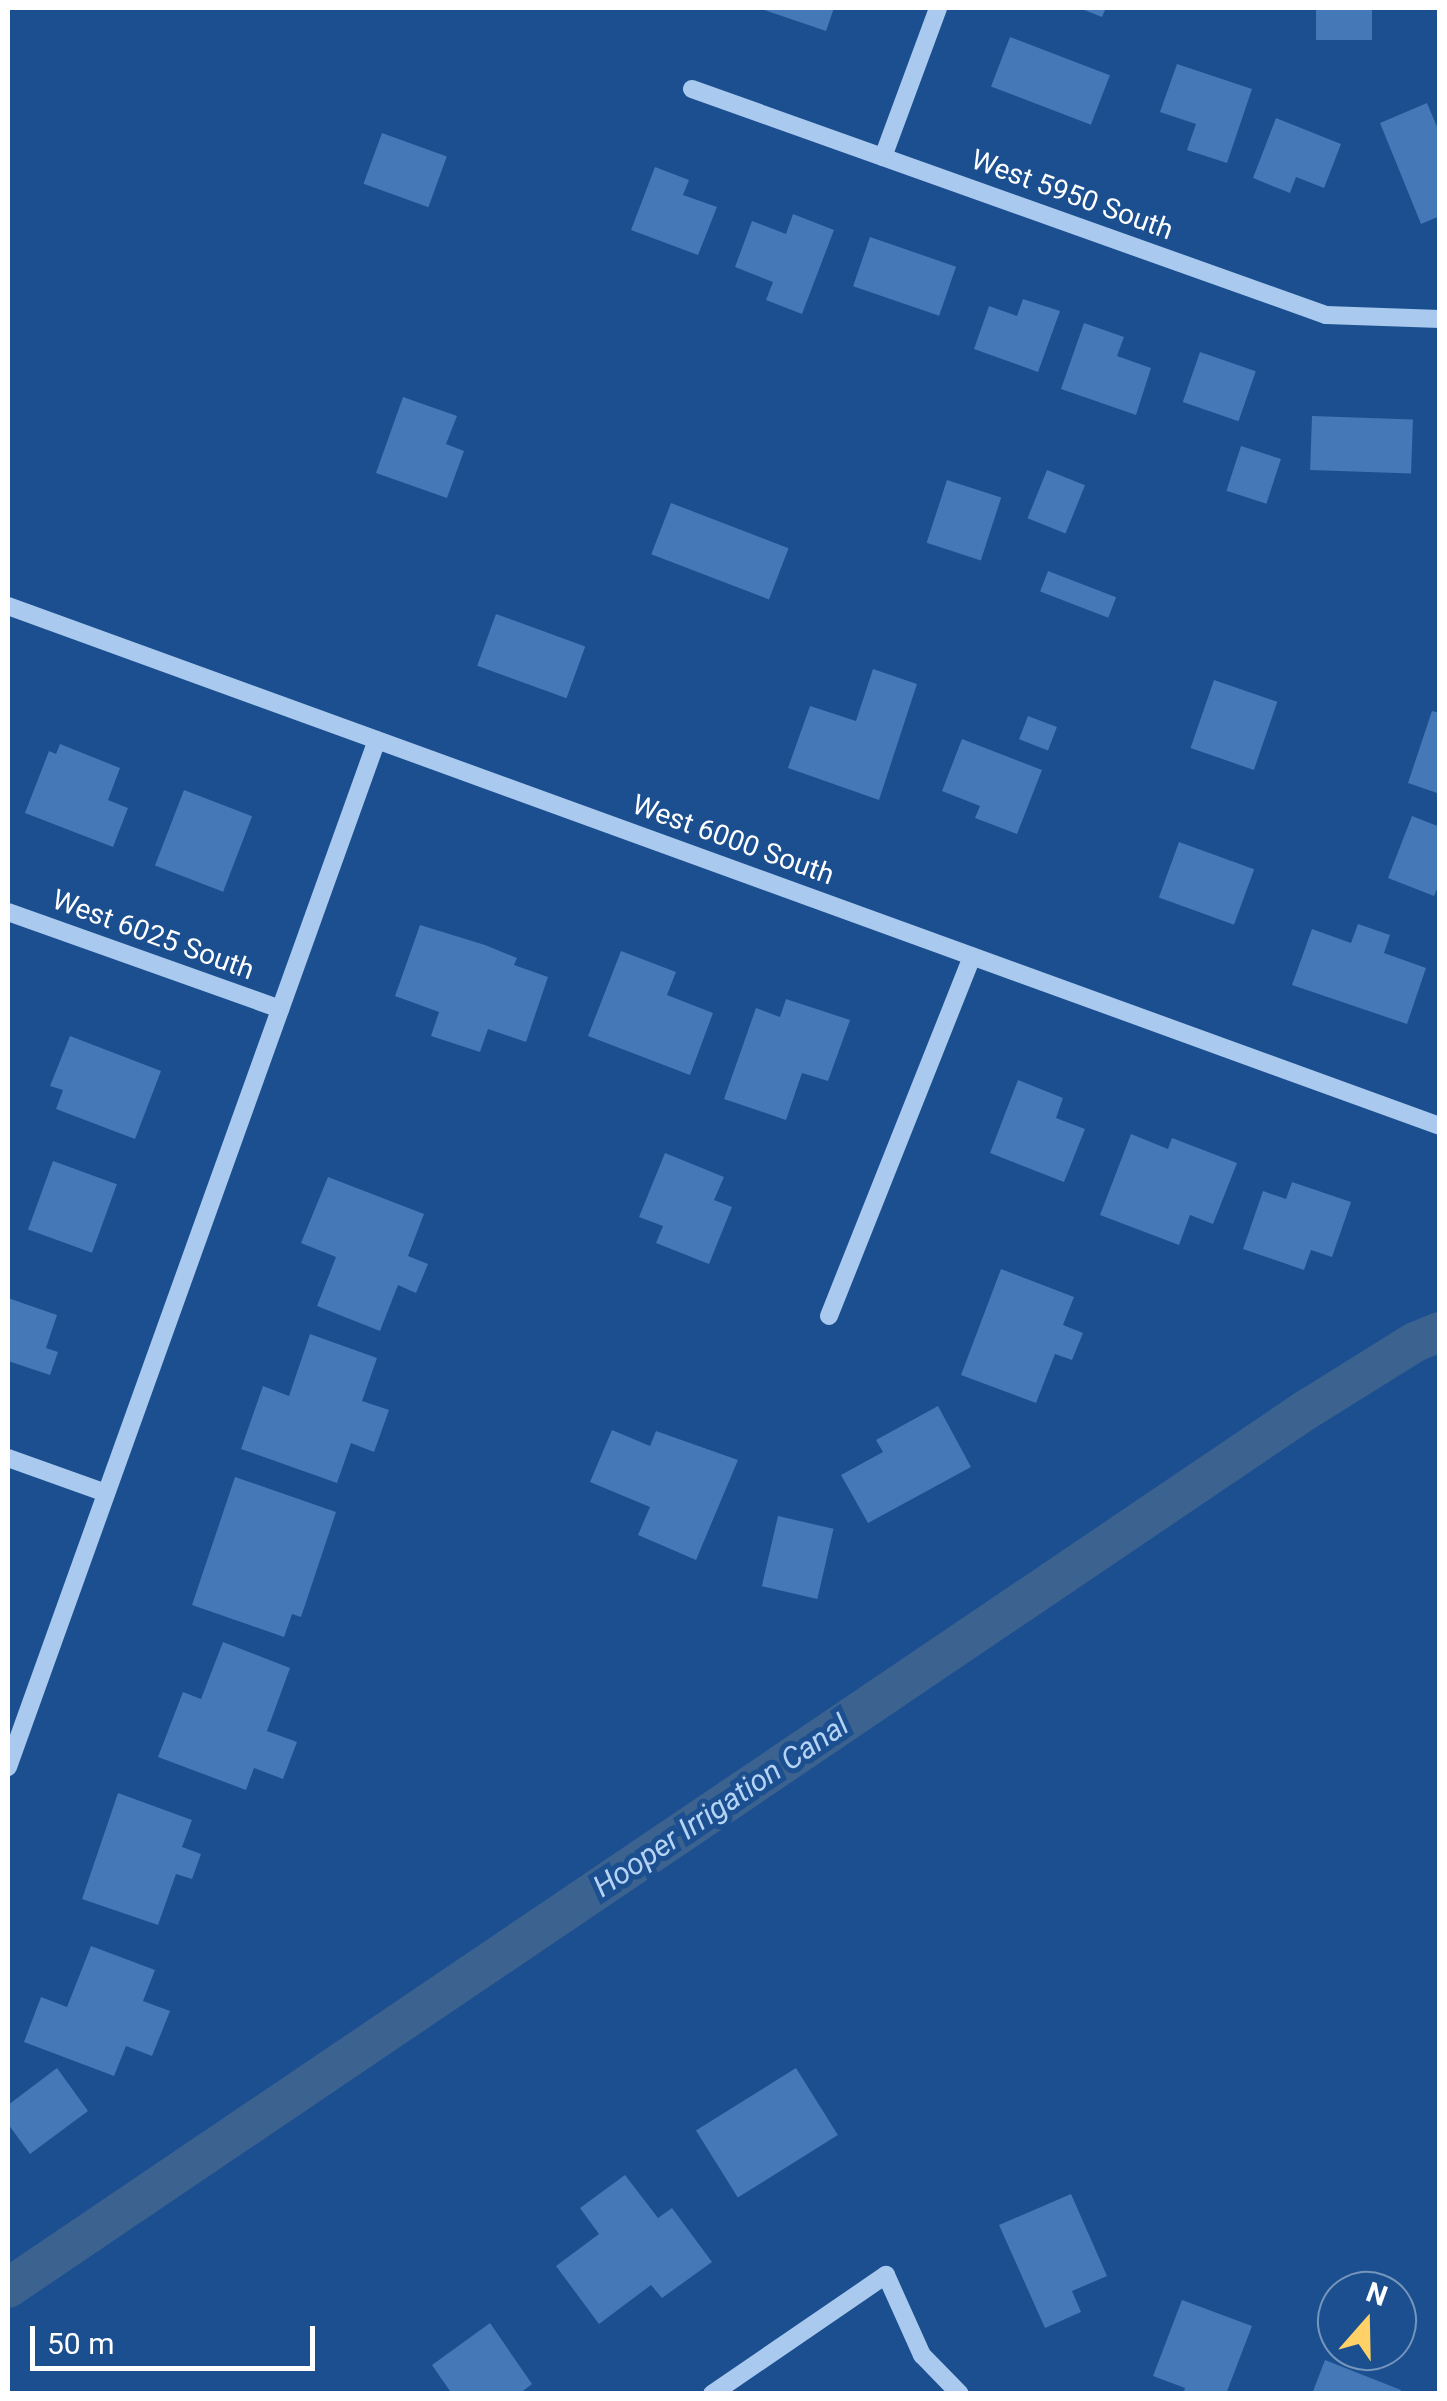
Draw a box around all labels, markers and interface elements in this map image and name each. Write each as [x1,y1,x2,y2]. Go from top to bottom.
street label: West 5950 South [966,143,1178,247]
street label: West 6000 South [627,788,839,892]
street label: West 6025 South [47,883,259,987]
water label: Hooper Irrigation Canal [586,1707,856,1905]
north arrow [1317,2271,1417,2371]
text: N [1362,2275,1392,2313]
scale bar [35,2306,320,2368]
text: 50 m [47,2326,114,2361]

